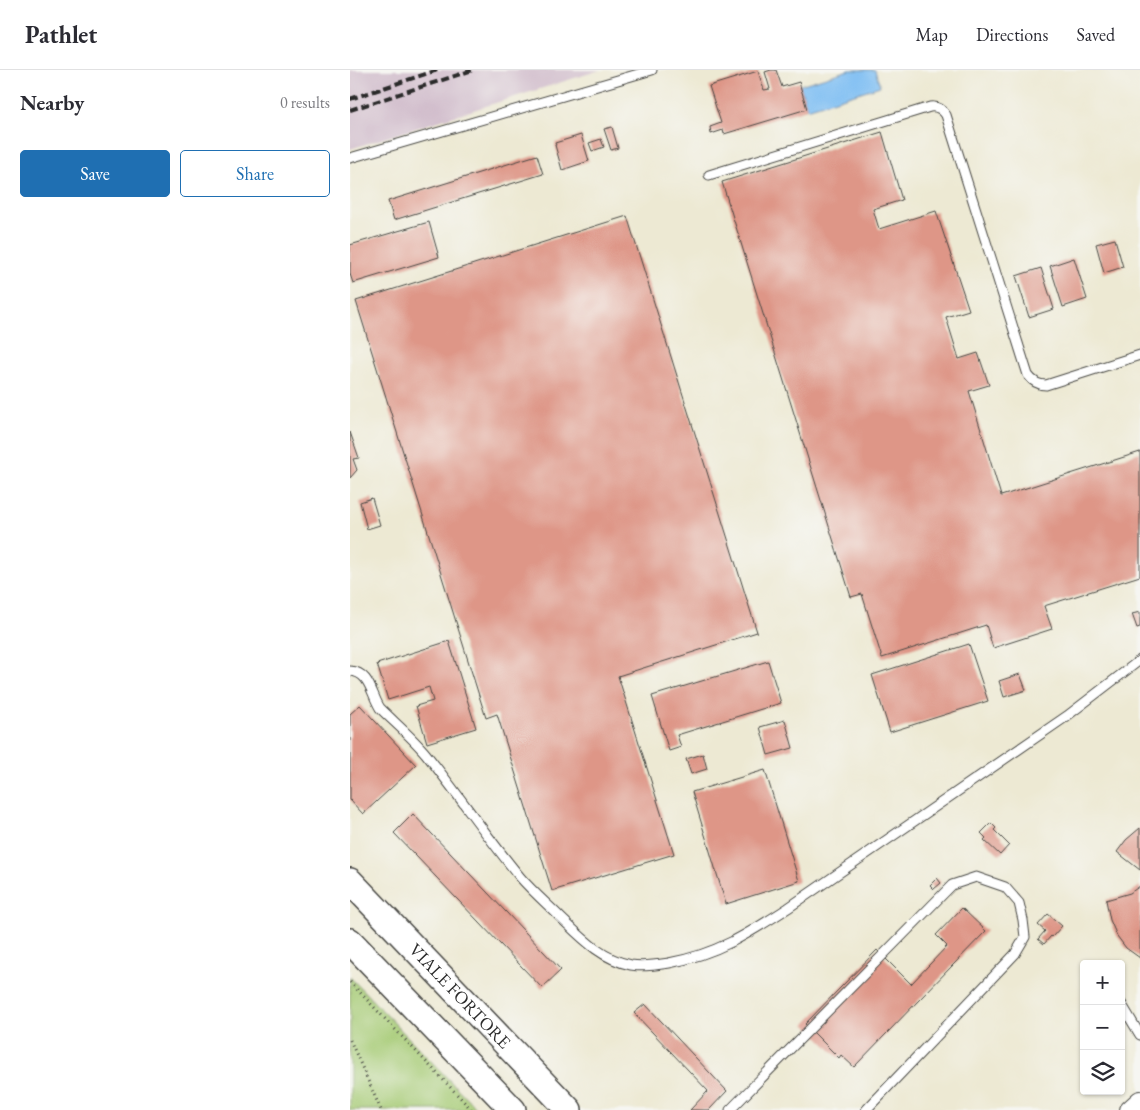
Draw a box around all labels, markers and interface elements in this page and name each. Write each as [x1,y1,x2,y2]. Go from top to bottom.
text: Pathlet [25,19,97,50]
text: Map [916,23,948,46]
text: Directions [976,23,1048,46]
text: Saved [1076,23,1115,46]
text: Nearby [20,89,84,116]
text: 0 results [280,92,330,113]
button: Save [20,150,170,197]
button: Share [180,150,330,197]
street label: VIALE FORTORE [404,938,516,1053]
map controls [1080,960,1125,1095]
button: + [1080,960,1125,1005]
button: − [1080,1005,1125,1050]
button: layers [1080,1050,1125,1095]

